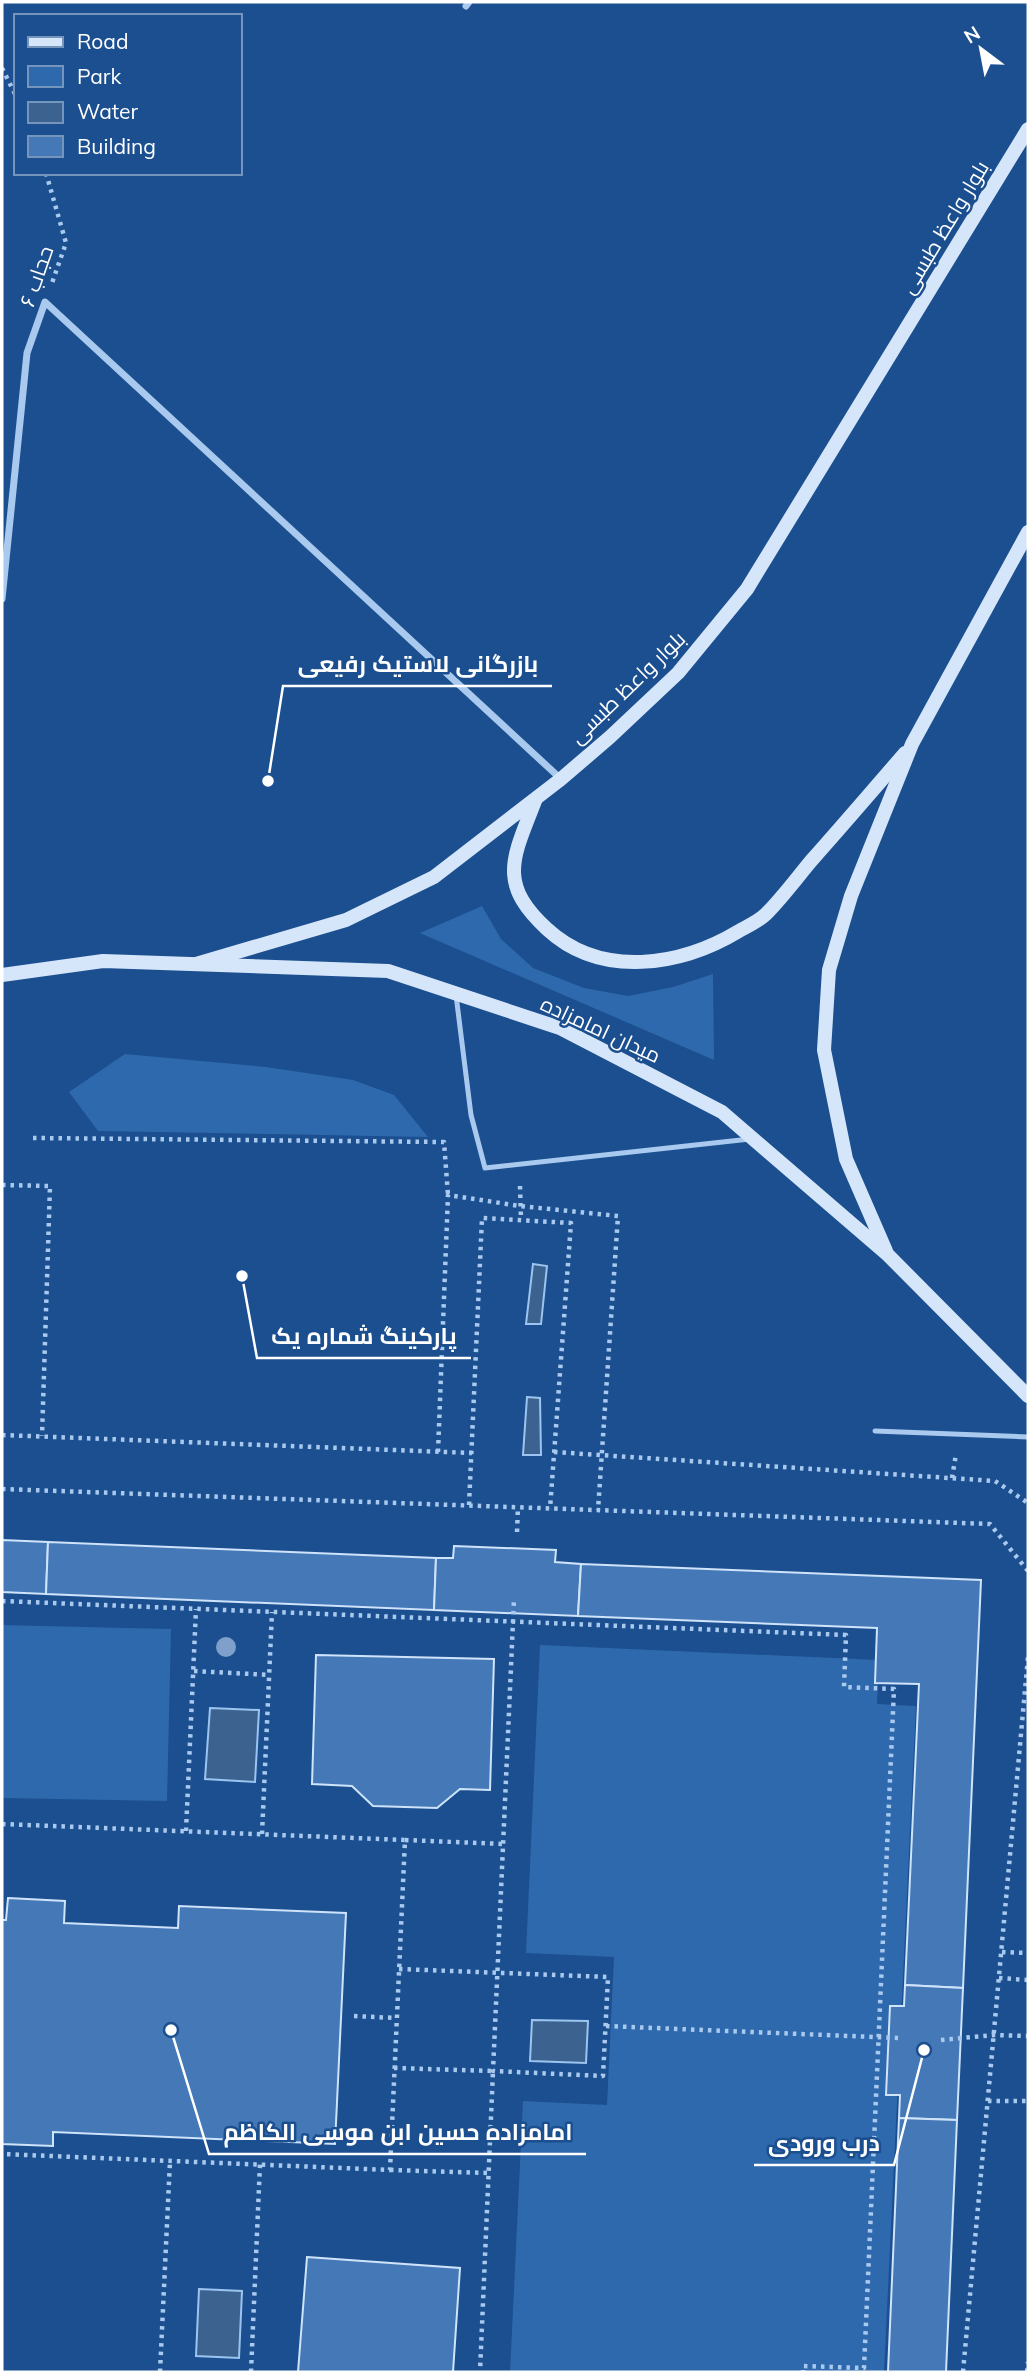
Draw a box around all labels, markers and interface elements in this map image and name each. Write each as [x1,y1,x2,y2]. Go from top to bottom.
legend [14,14,242,175]
north arrow [946,14,1016,84]
text: N [960,21,984,49]
text: Road [77,28,128,54]
text: Park [77,63,121,89]
text: Water [77,98,138,124]
text: Building [77,133,156,159]
street label: بلوار واعظ طبسی [894,156,995,299]
street label: حجاب ۶ [14,242,58,310]
street label: بلوار واعظ طبسی [564,625,691,750]
callout: بازرگانی لاستیک رفیعی [283,642,552,686]
text: بازرگانی لاستیک رفیعی [298,649,538,678]
street label: میدان امامزاده [537,990,665,1069]
callout: پارکینگ شماره یک [257,1314,471,1358]
text: پارکینگ شماره یک [271,1321,457,1352]
callout: امامزاده حسین ابن موسی الکاظم [209,2110,586,2154]
text: امامزاده حسین ابن موسی الکاظم [223,2117,573,2148]
callout: درب ورودی [754,2121,894,2165]
text: درب ورودی [768,2128,880,2157]

